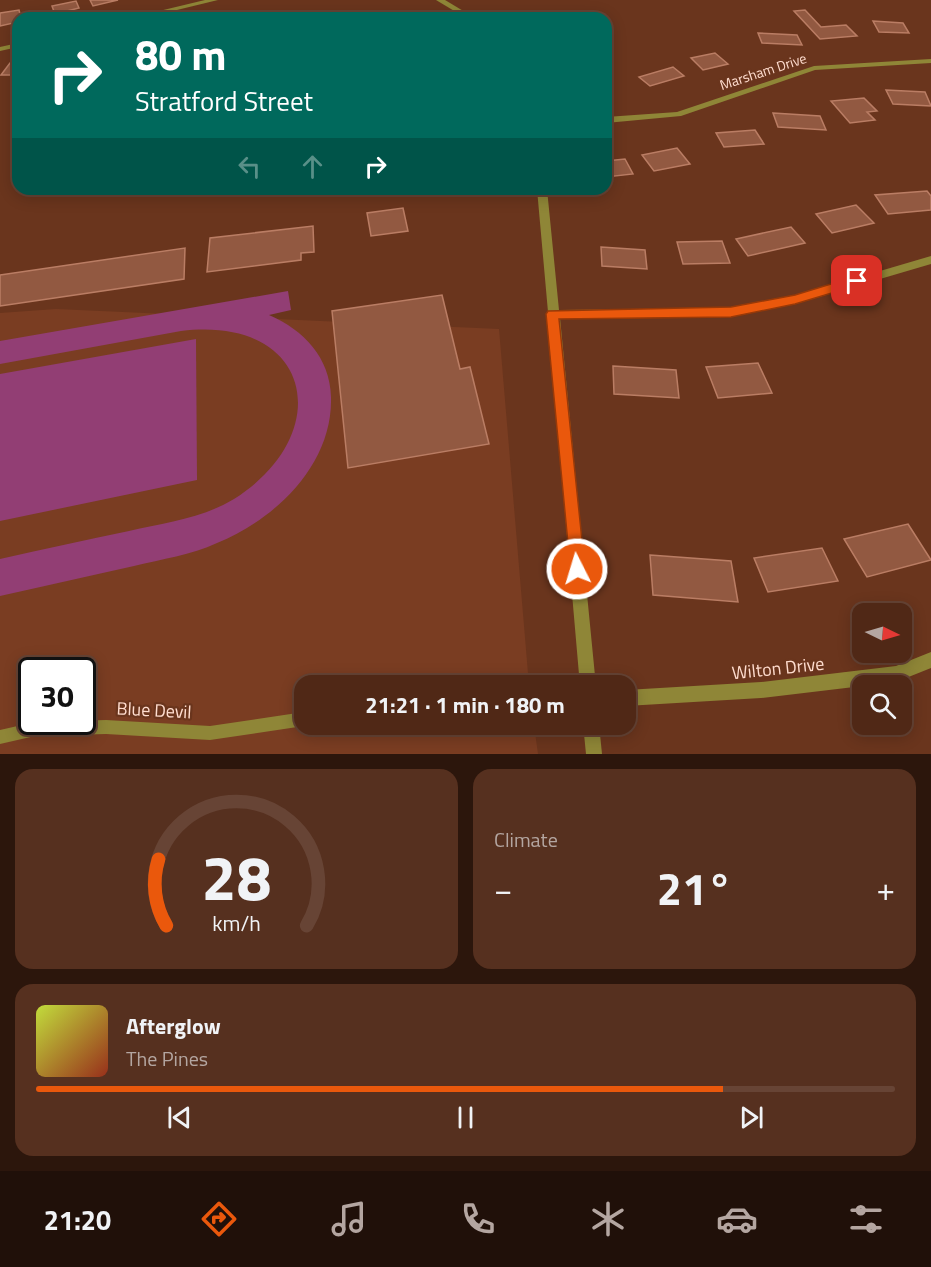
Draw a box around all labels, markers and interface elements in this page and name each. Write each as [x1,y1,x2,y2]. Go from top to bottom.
text: 80 m [135,22,227,86]
icon: right [36,36,114,114]
street label: Marsham Drive [717,47,809,95]
text: Stratford Street [135,80,313,121]
icon: left [233,150,266,183]
icon: ahead [296,150,329,183]
icon: right [359,150,392,183]
pin [831,255,882,306]
icon: arrive [840,264,873,297]
position arrow [545,537,609,601]
north arrow [852,603,912,663]
map controls [852,603,912,735]
street label: Wilton Drive [730,650,826,686]
speed limit sign: 30 [18,657,96,735]
button: search [852,675,912,735]
text: 21:21 · 1 min · 180 m [365,688,565,722]
street label: Blue Devil [116,695,192,725]
text: Climate [494,824,558,855]
text: 28 [202,829,271,924]
text: 21° [657,854,732,922]
text: − [494,864,512,914]
text: + [877,864,895,914]
text: km/h [212,907,261,939]
text: Afterglow [126,1009,221,1043]
text: The Pines [126,1043,208,1074]
icon: previous [163,1101,196,1134]
icon: pause [449,1101,482,1134]
icon: next [735,1101,768,1134]
icon: directions [198,1198,240,1240]
icon: music [328,1198,370,1240]
icon: phone [457,1198,499,1240]
icon: climate [587,1198,629,1240]
icon: car [716,1198,758,1240]
icon: filters [845,1198,887,1240]
text: 21:20 [44,1199,111,1240]

